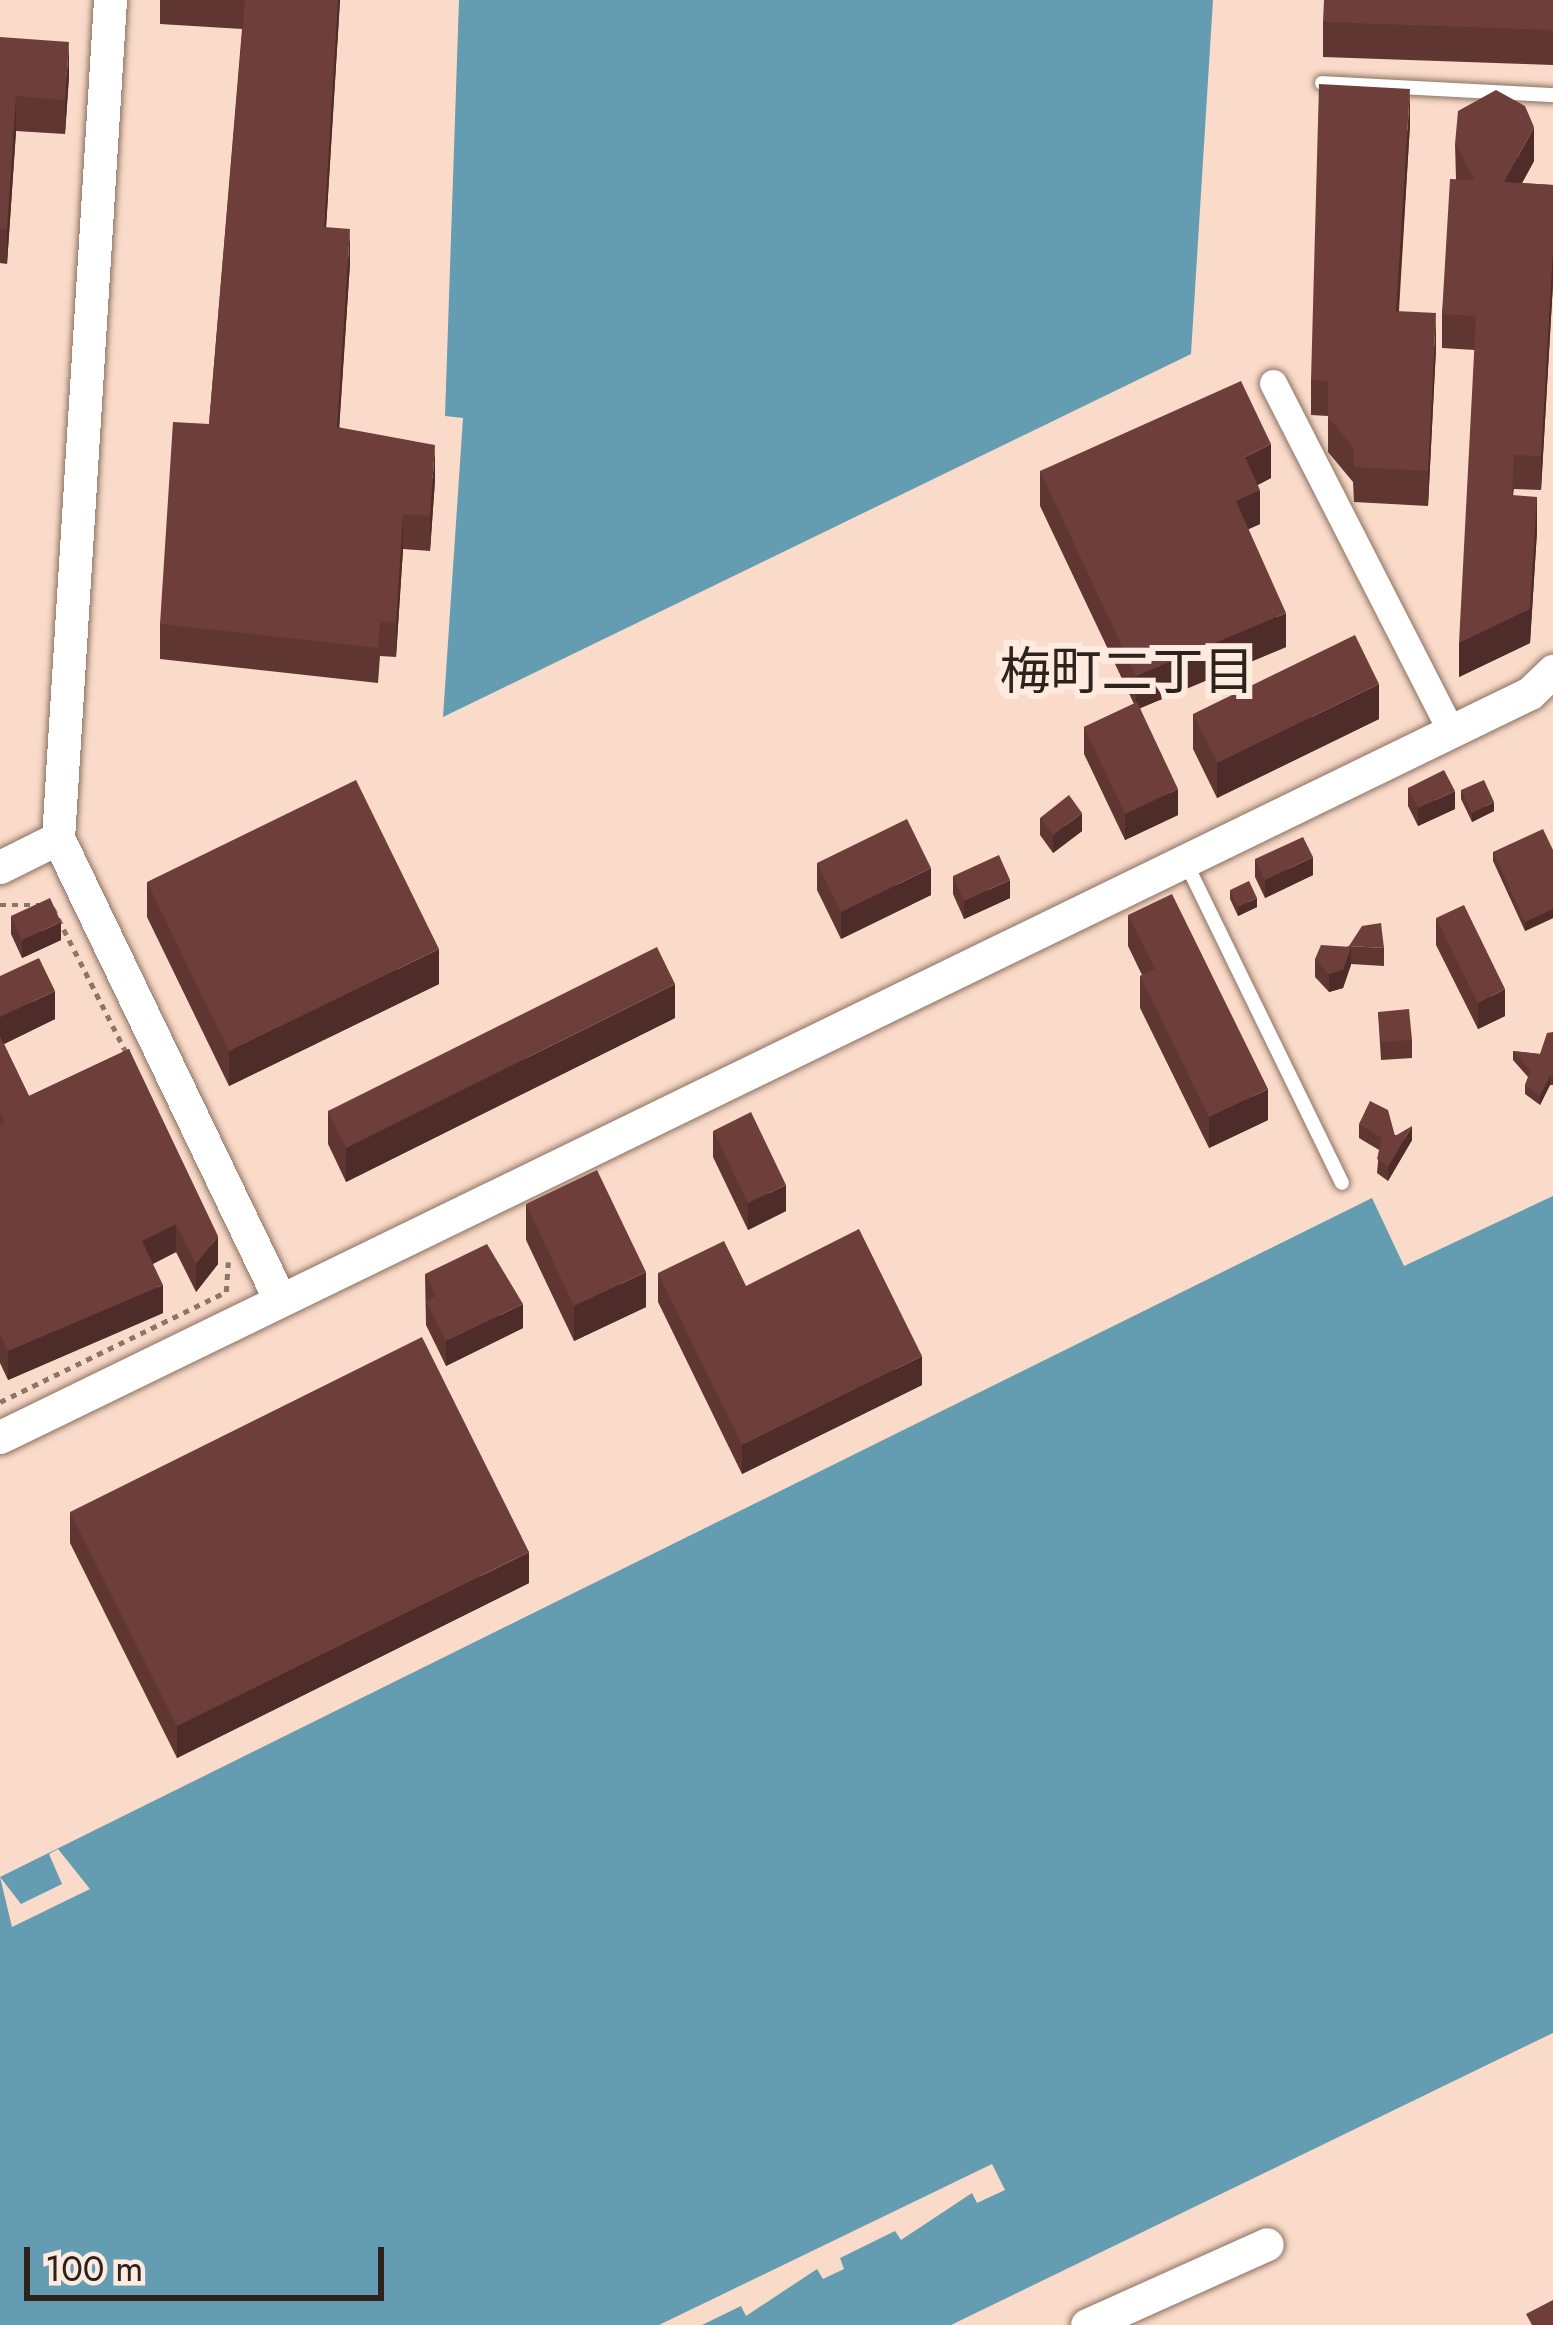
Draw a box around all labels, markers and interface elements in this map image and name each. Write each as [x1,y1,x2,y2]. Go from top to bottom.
district label: 梅町二丁目 [1000,640,1254,702]
scale bar [30,2223,390,2297]
text: 100 m [45,2242,143,2294]

